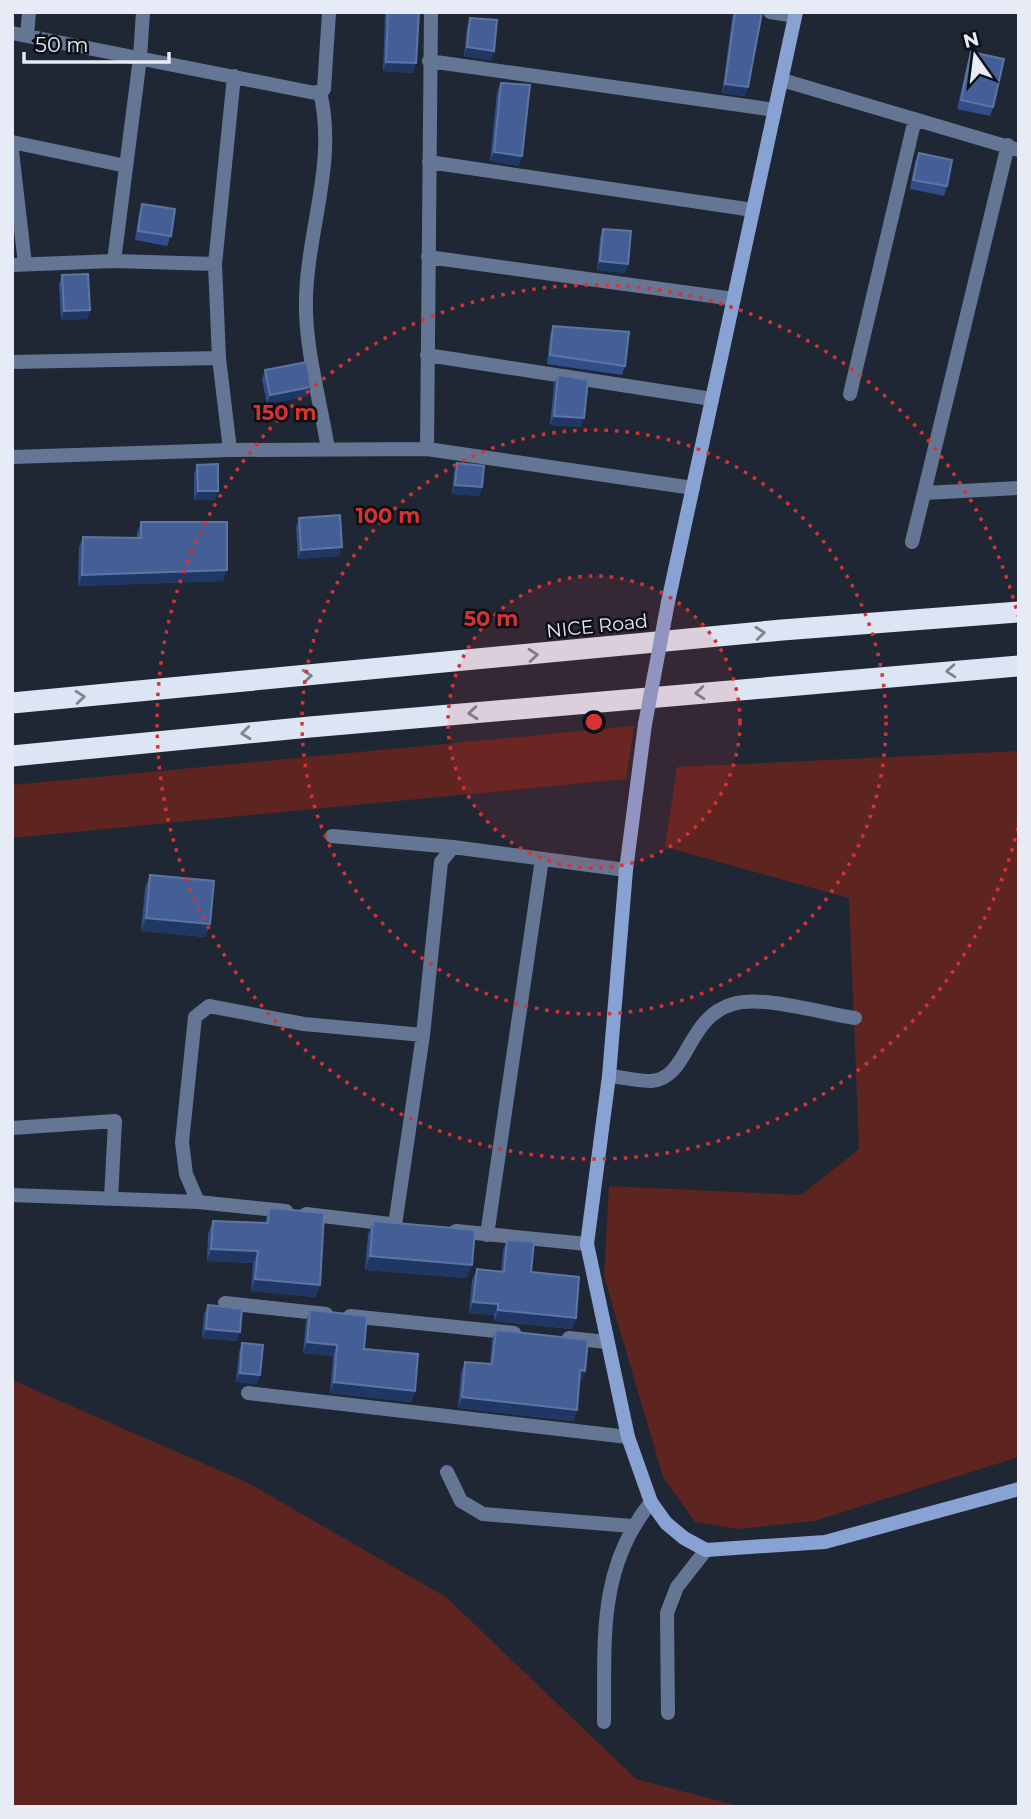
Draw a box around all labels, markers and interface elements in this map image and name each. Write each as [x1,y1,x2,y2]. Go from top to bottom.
scale bar [24,21,170,65]
north arrow [940,21,1010,91]
text: N [961,27,981,53]
text: 50 m [35,32,89,57]
text: 150 m [254,400,316,425]
text: 100 m [356,503,420,528]
text: 50 m [464,606,518,631]
street label: NICE Road [545,609,649,643]
one-way arrow [754,625,765,640]
one-way arrow [528,648,539,663]
one-way arrow [945,664,956,679]
one-way arrow [302,669,313,684]
one-way arrow [694,685,705,700]
one-way arrow [75,690,86,705]
one-way arrow [467,705,478,720]
centre of rings [582,710,606,734]
one-way arrow [241,726,252,741]

